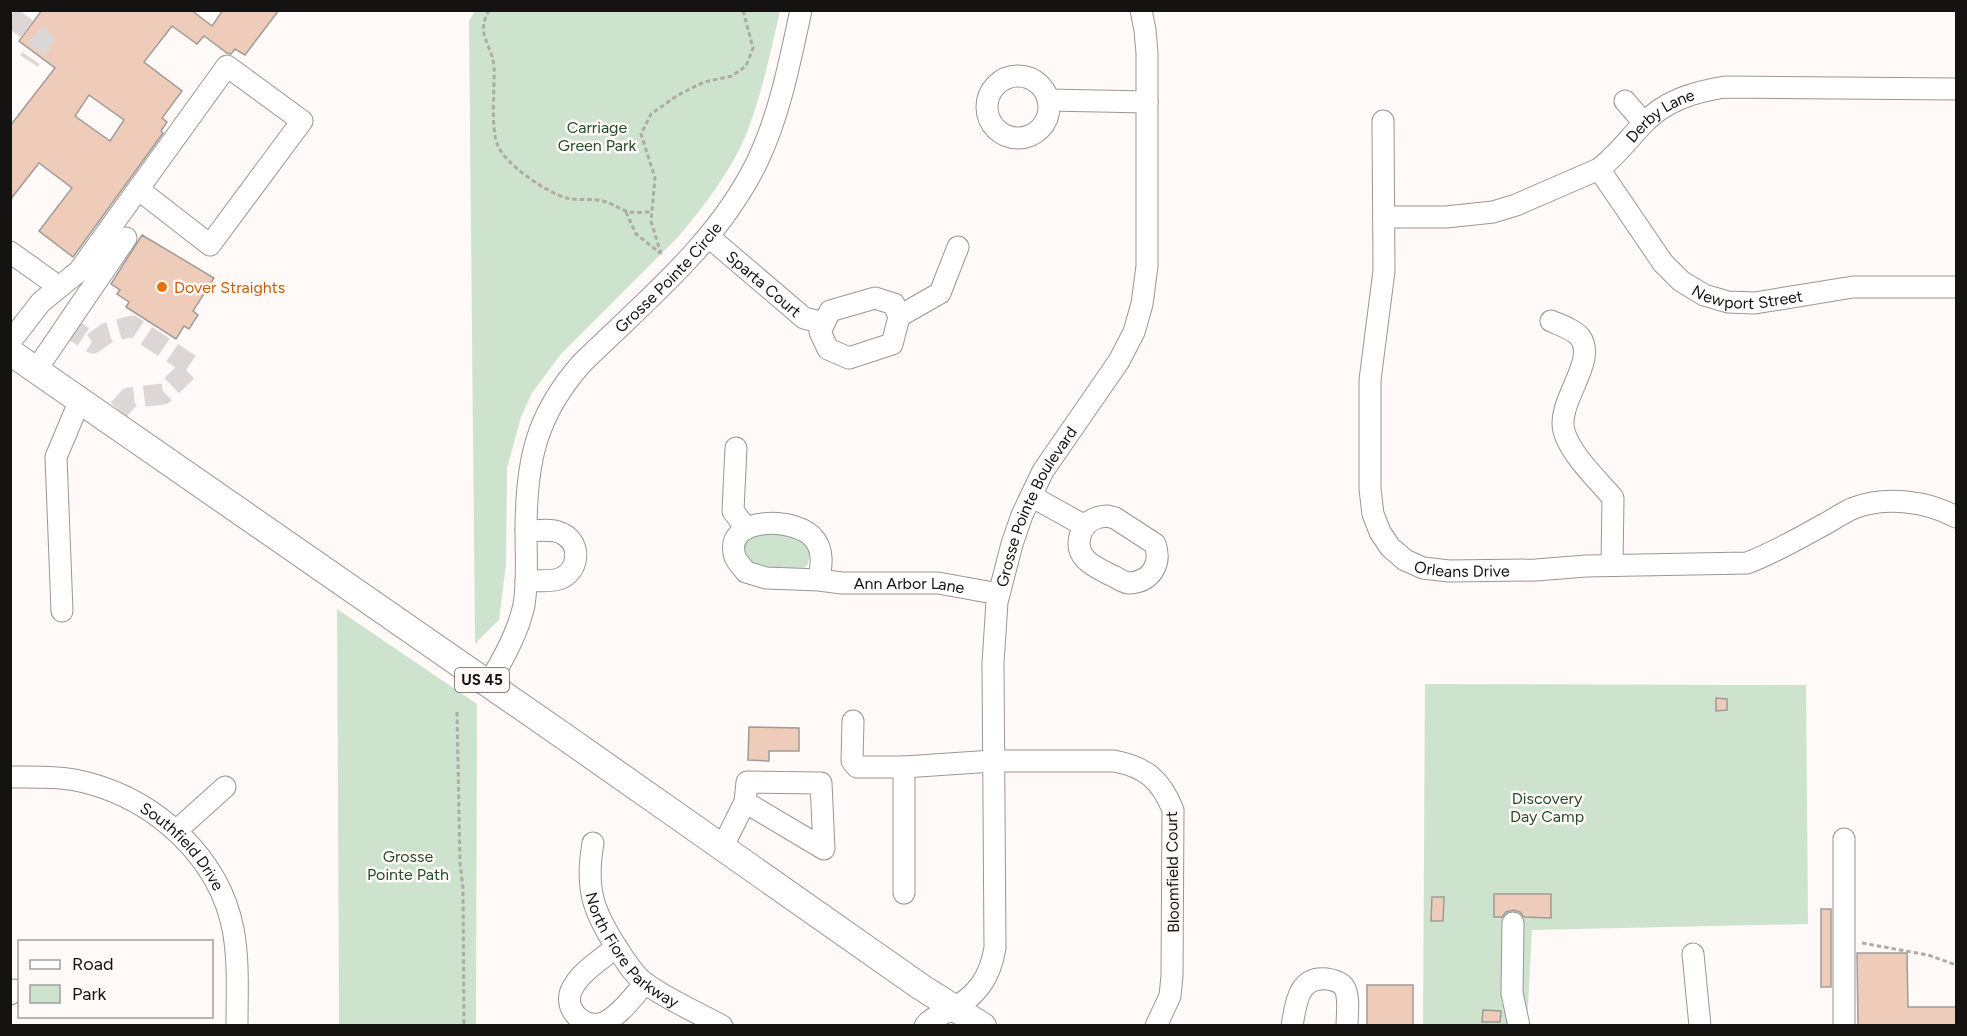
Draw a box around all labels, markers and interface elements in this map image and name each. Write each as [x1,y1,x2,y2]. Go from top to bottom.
street label: Derby Lane [1622,85,1697,146]
park label: Carriage Green Park [558,118,636,155]
street label: Grosse Pointe Circle [611,218,726,337]
street label: Sparta Court [722,247,805,321]
place label: Dover Straights [174,278,285,297]
marker: Dover Straights [155,280,169,294]
street label: Newport Street [1688,281,1804,313]
street label: Grosse Pointe Boulevard [992,423,1081,589]
street label: Orleans Drive [1411,556,1510,581]
street label: Ann Arbor Lane [854,574,966,598]
road number: US 45 [455,668,509,692]
park label: Discovery Day Camp [1510,789,1584,826]
street label: Southfield Drive [137,798,228,894]
street label: Bloomfield Court [1162,811,1183,933]
park label: Grosse Pointe Path [367,847,449,884]
street label: North Fiore Parkway [582,890,682,1012]
legend [18,940,213,1018]
text: Road [72,953,113,975]
text: Park [72,983,107,1005]

